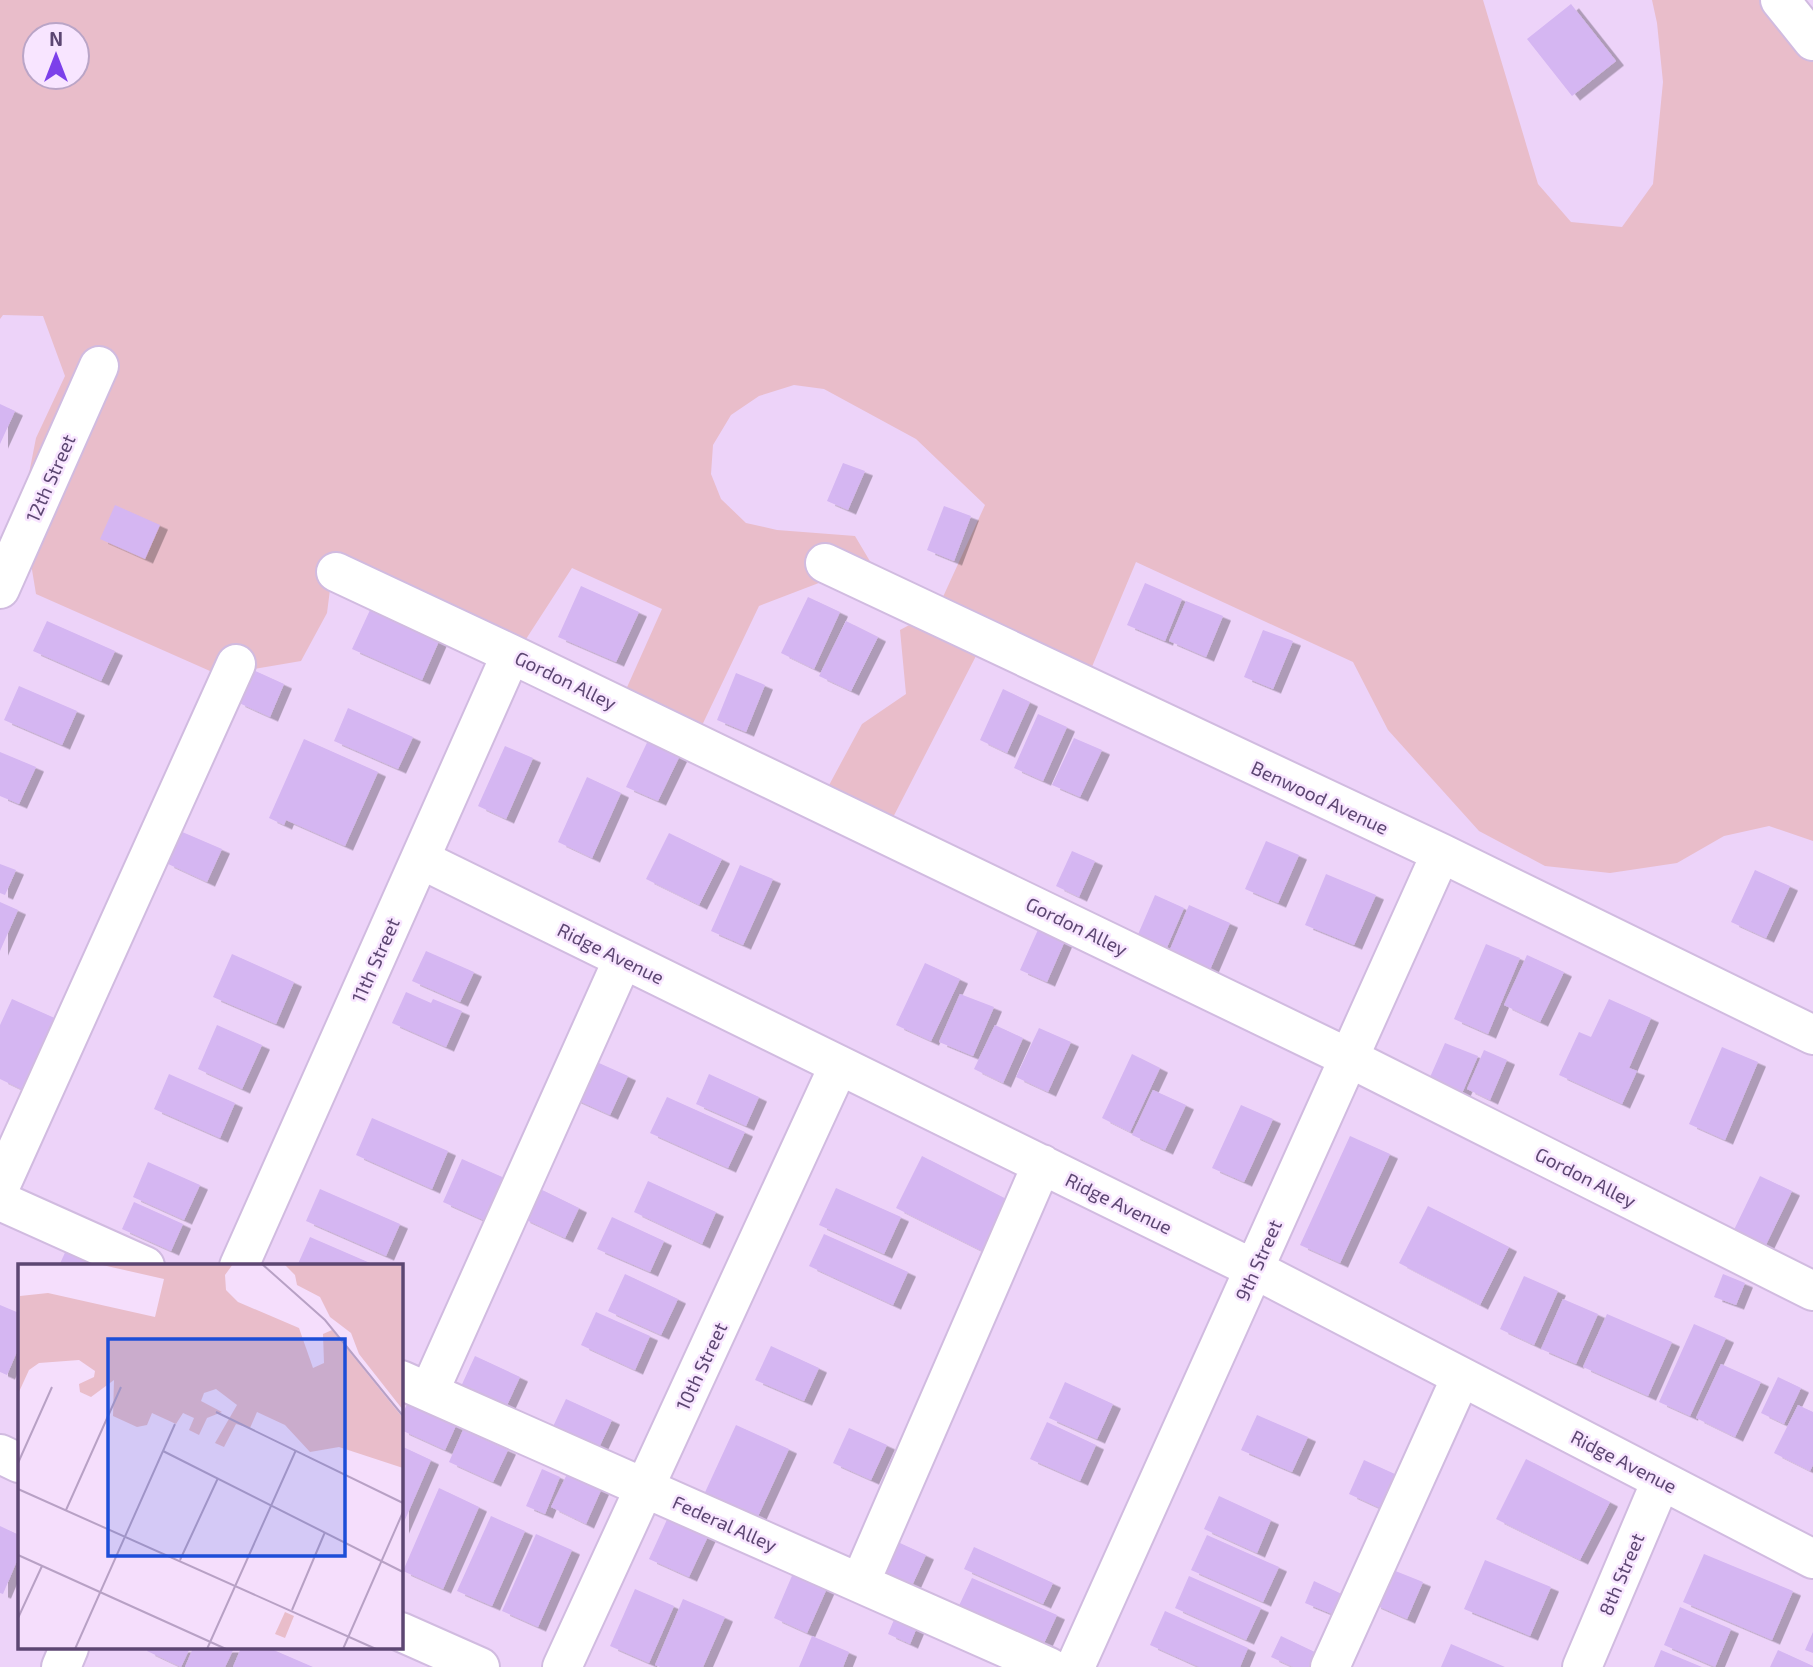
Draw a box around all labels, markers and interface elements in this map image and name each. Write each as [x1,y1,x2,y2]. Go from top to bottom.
north arrow [21,21,91,91]
text: N [49,27,63,50]
street label: 12th Street [20,431,80,525]
street label: Gordon Alley [512,646,620,714]
street label: Benwood Avenue [1248,755,1392,839]
street label: Gordon Alley [1023,892,1131,960]
street label: 11th Street [346,914,404,1006]
street label: Ridge Avenue [554,917,668,989]
street label: Gordon Alley [1532,1142,1640,1212]
street label: Ridge Avenue [1062,1167,1176,1239]
street label: 9th Street [1230,1216,1286,1304]
inset map [18,1264,402,1650]
street label: 10th Street [671,1318,731,1414]
street label: Ridge Avenue [1567,1425,1681,1497]
street label: Federal Alley [669,1490,781,1556]
street label: 8th Street [1593,1530,1649,1618]

